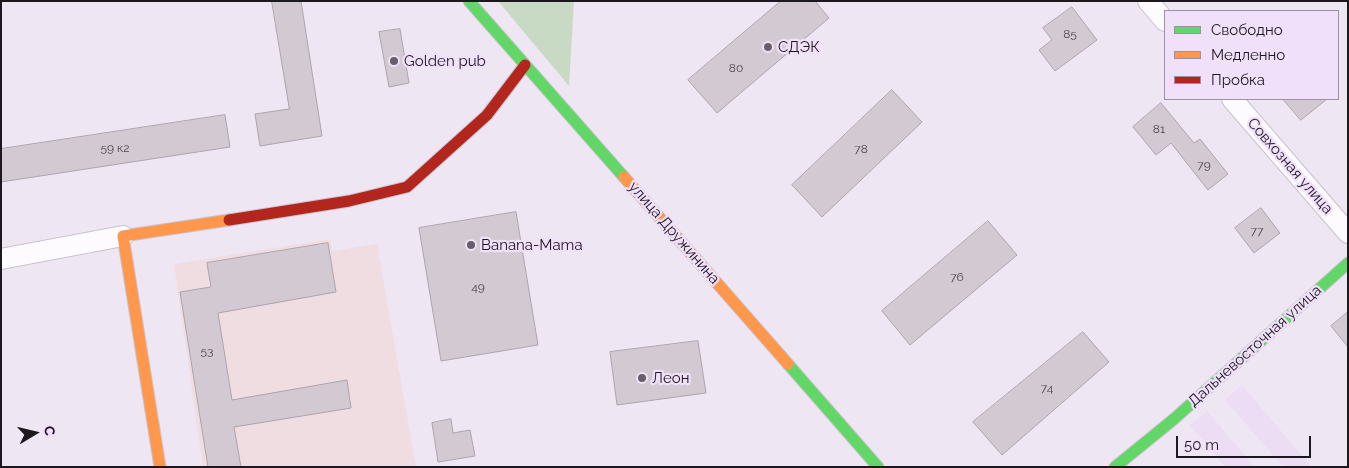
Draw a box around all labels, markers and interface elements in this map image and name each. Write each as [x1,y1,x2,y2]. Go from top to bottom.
legend [1164,10,1339,100]
text: Свободно [1211,21,1283,39]
house number: 85 [1063,27,1077,41]
place label: СДЭК [778,38,820,56]
marker: СДЭК [762,41,774,53]
text: Медленно [1211,46,1285,64]
place label: Golden pub [404,52,486,70]
marker: Golden pub [388,55,400,67]
house number: 80 [729,61,743,75]
text: Пробка [1211,71,1265,89]
street label: Совхозная улица [1243,114,1337,218]
house number: 81 [1153,122,1165,136]
house number: 59 к2 [100,141,130,155]
house number: 78 [854,142,868,156]
house number: 79 [1197,158,1211,172]
street label: улица Дружинина [625,178,723,288]
house number: 77 [1251,224,1263,238]
place label: Banana-Mama [481,236,583,254]
marker: Banana-Mama [465,239,477,251]
house number: 76 [950,270,964,284]
house number: 49 [471,280,485,294]
street label: Дальневосточная улица [1185,282,1325,410]
house number: 53 [201,344,213,358]
place label: Леон [652,369,689,387]
marker: Леон [636,372,648,384]
house number: 74 [1041,381,1053,395]
north arrow [10,408,60,458]
text: С [41,425,58,437]
scale bar [1179,426,1314,458]
text: 50 m [1184,436,1219,454]

